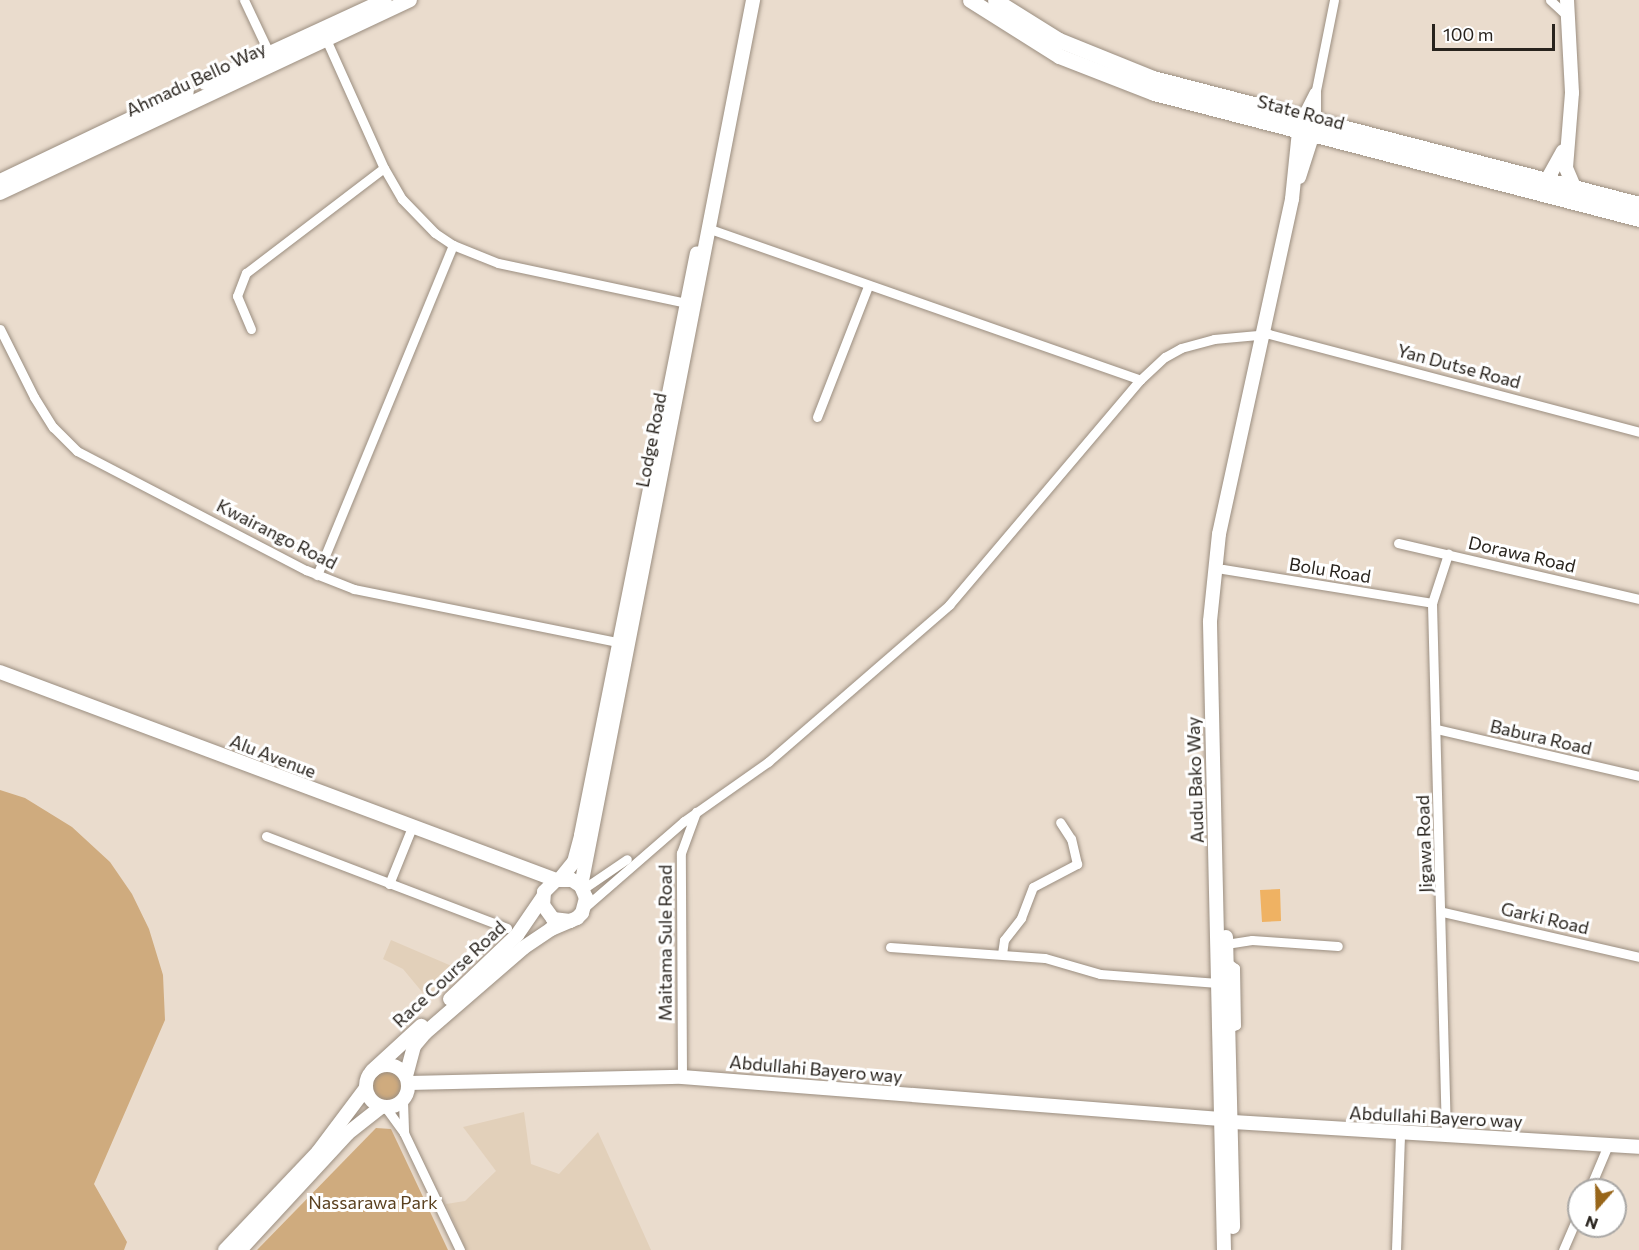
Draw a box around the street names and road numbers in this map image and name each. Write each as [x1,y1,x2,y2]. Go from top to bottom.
street label: Ahmadu Bello Way [122,37,270,121]
street label: State Road [1255,90,1347,134]
street label: Yan Dutse Road [1395,339,1523,393]
street label: Lodge Road [631,391,671,489]
street label: Kwairango Road [213,494,341,574]
street label: Dorawa Road [1466,531,1578,577]
street label: Bolu Road [1288,553,1372,587]
street label: Babura Road [1488,715,1594,759]
street label: Audu Bako Way [1182,716,1208,844]
street label: Alu Avenue [227,730,319,782]
street label: Jigawa Road [1411,795,1437,893]
street label: Maitama Sule Road [654,865,676,1021]
street label: Garki Road [1499,897,1591,939]
street label: Race Course Road [388,916,510,1032]
street label: Abdullahi Bayero way [729,1051,903,1087]
street label: Abdullahi Bayero way [1349,1102,1523,1132]

